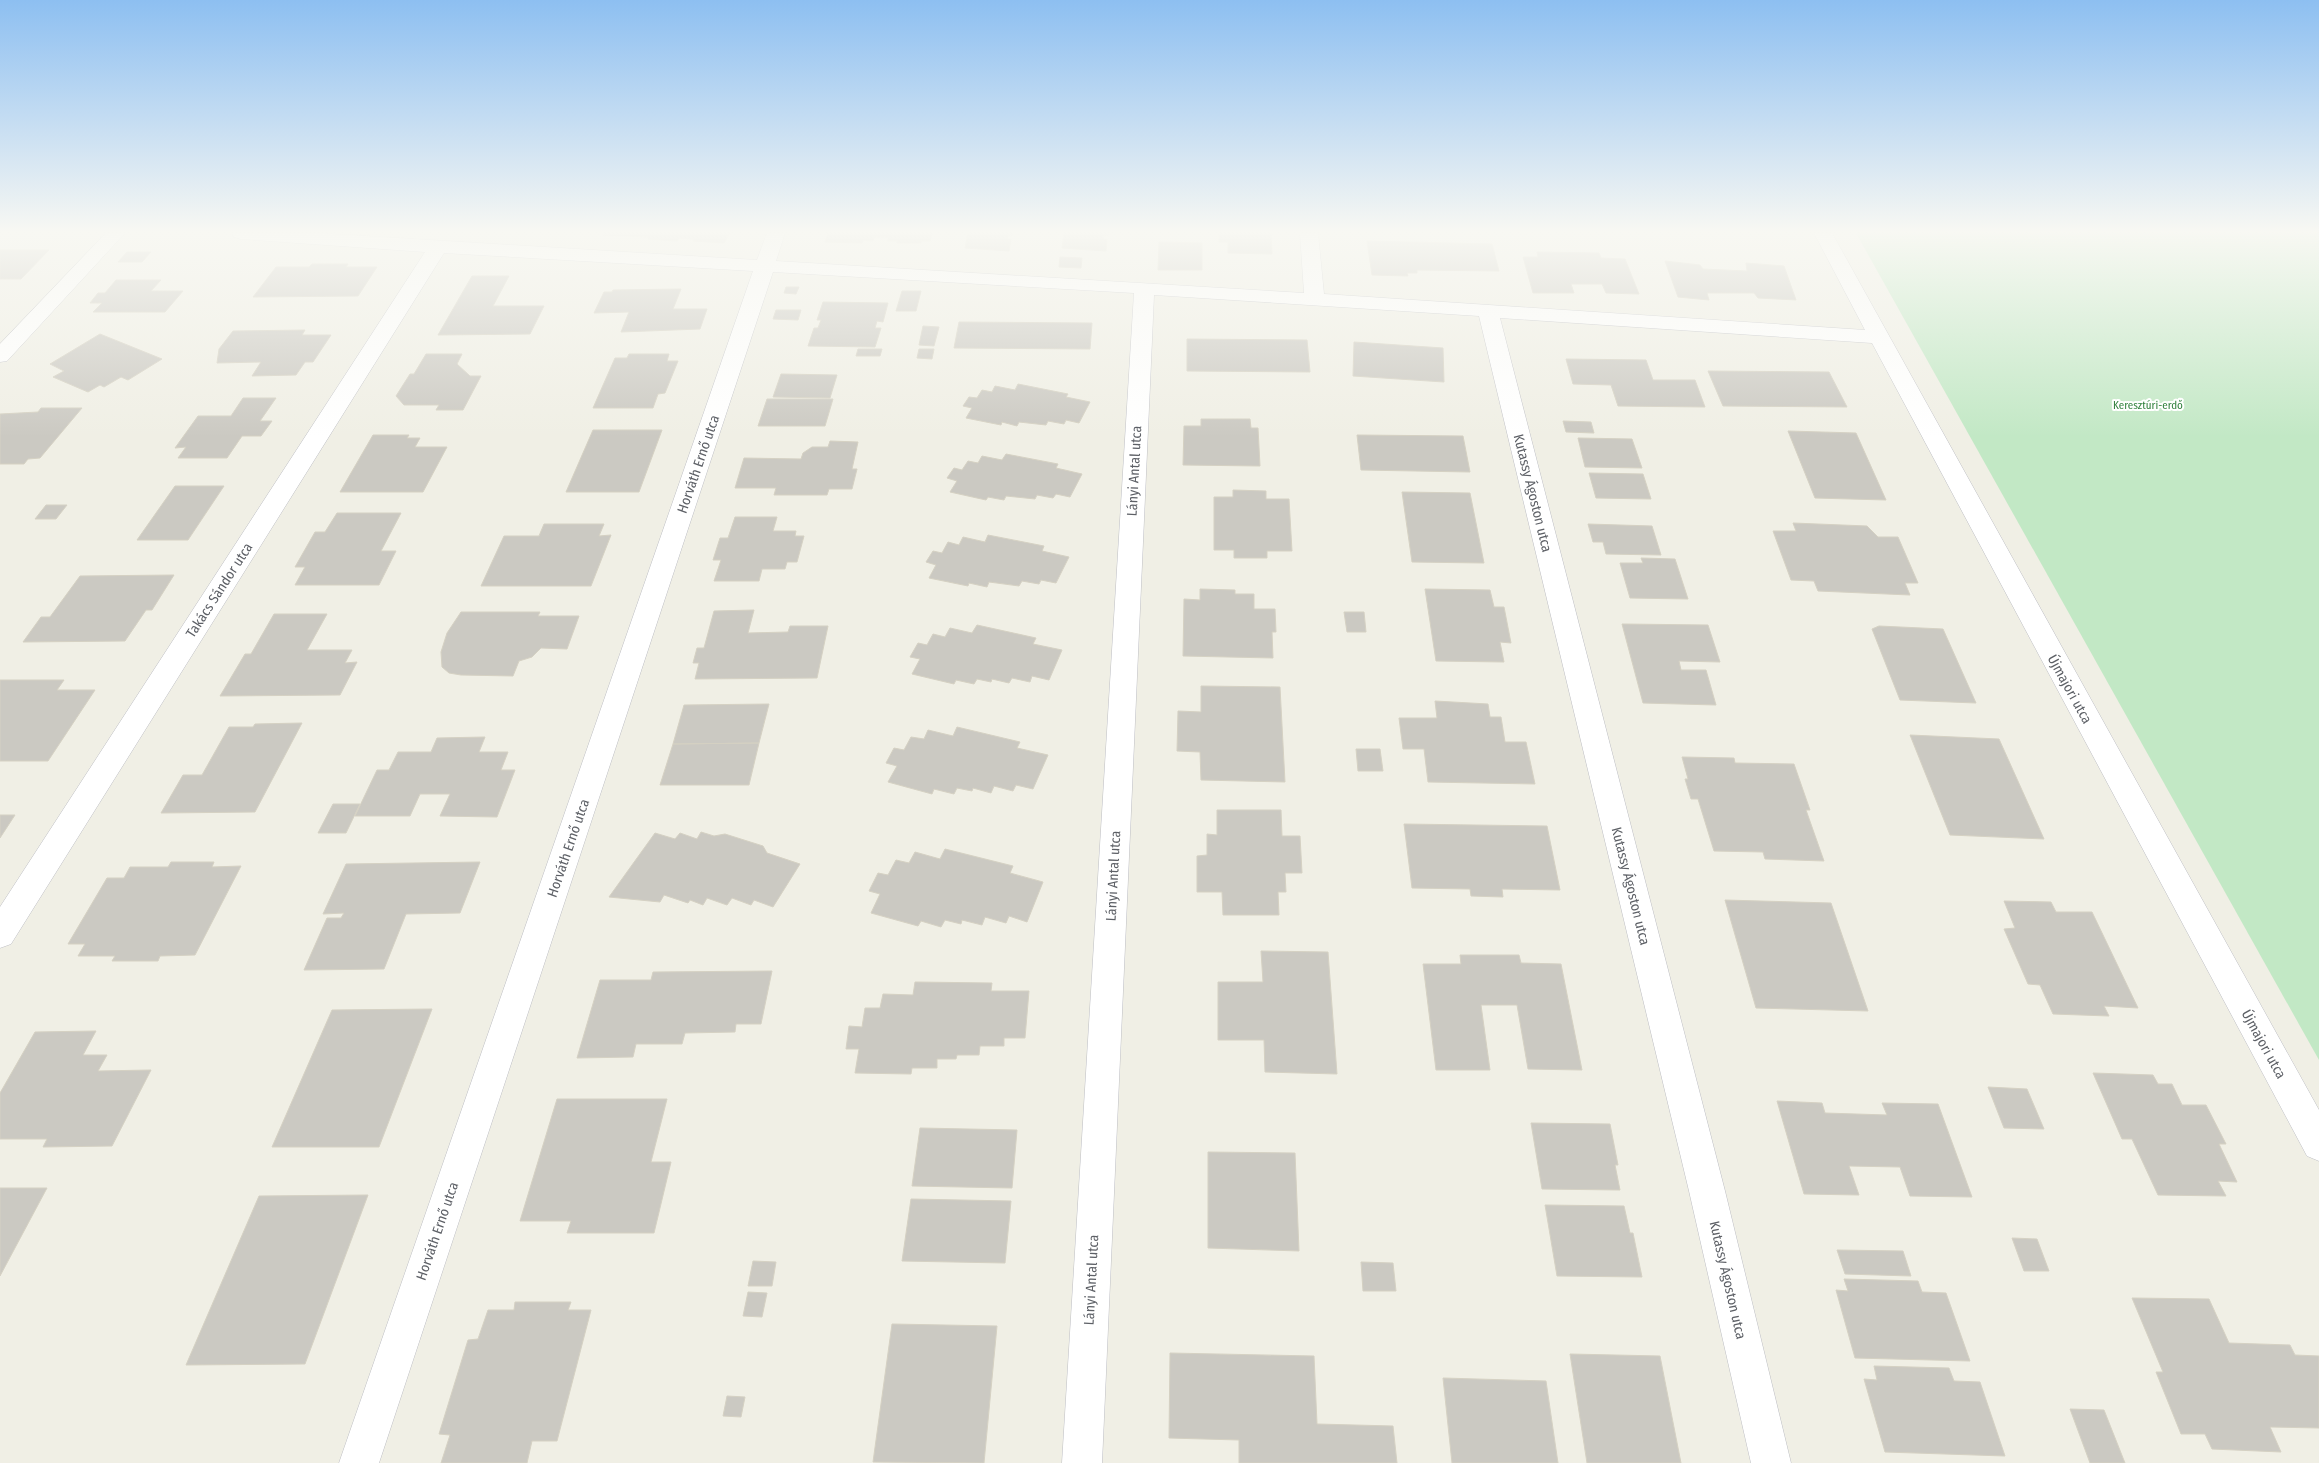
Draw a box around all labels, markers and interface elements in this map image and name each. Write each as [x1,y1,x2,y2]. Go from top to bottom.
park label: Keresztúri-erdő [2113,399,2183,412]
street label: Horváth Ernő utca [674,413,723,515]
street label: Lányi Antal utca [1124,425,1145,517]
street label: Kutassy Ágoston utca [1510,432,1556,554]
street label: Takács Sándor utca [182,540,256,641]
street label: Újmajori utca [2044,651,2096,727]
street label: Horváth Ernő utca [544,797,593,899]
street label: Kutassy Ágoston utca [1608,825,1654,947]
street label: Lányi Antal utca [1103,830,1124,922]
street label: Újmajori utca [2238,1006,2290,1082]
street label: Horváth Ernő utca [413,1180,462,1282]
street label: Kutassy Ágoston utca [1706,1219,1750,1341]
street label: Lányi Antal utca [1081,1234,1102,1326]

